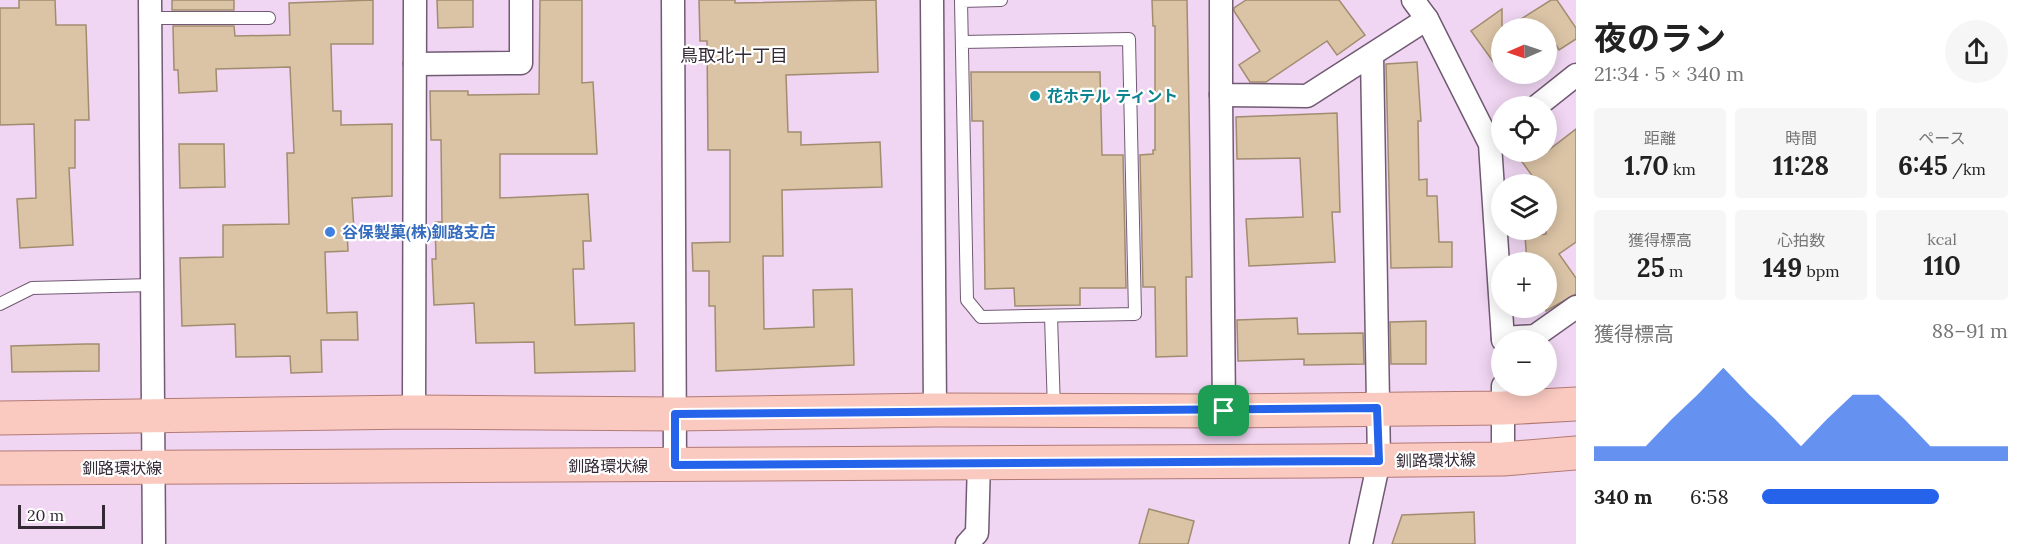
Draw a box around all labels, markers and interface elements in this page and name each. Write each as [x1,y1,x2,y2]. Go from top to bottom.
text: 夜のラン [1594,17,1726,59]
north arrow [1491,18,1557,84]
map controls [1491,18,1557,396]
button: share [1945,20,2008,83]
district label: 鳥取北十丁目 [680,44,788,67]
text: 21:34 · 5 × 340 m [1594,61,1744,86]
place label: 花ホテル ティント [1047,86,1178,106]
marker: 花ホテル ティント [1028,89,1042,103]
button: locate [1491,96,1557,162]
text: 距離 [1644,128,1676,148]
text: 時間 [1785,128,1817,148]
text: ペース [1918,128,1966,148]
text: 1.70 [1624,149,1669,182]
text: 11:28 [1773,149,1829,182]
text: 6:45 [1898,149,1948,182]
text: km [1669,159,1696,179]
text: /km [1948,159,1986,179]
button: layers [1491,174,1557,240]
place label: 谷保製菓(株)釧路支店 [342,222,495,243]
marker: 谷保製菓(株)釧路支店 [323,225,337,239]
text: kcal [1927,229,1957,249]
text: 獲得標高 [1628,230,1692,250]
text: 心拍数 [1777,230,1825,250]
text: 110 [1923,249,1961,282]
text: 25 [1637,251,1665,284]
text: 149 [1762,251,1802,284]
button: + [1491,252,1557,318]
text: m [1665,261,1683,281]
text: bpm [1802,261,1840,281]
text: 88–91 m [1932,318,2008,343]
text: 獲得標高 [1594,321,1674,346]
button: − [1491,330,1557,396]
pin [1198,385,1249,436]
icon: arrive [1207,394,1240,427]
street label: 釧路環状線 [1396,449,1476,471]
street label: 釧路環状線 [568,456,648,476]
street label: 釧路環状線 [82,458,162,478]
text: 340 m [1594,484,1653,509]
text: 6:58 [1690,484,1729,509]
scale bar [18,502,105,530]
text: 20 m [27,505,64,525]

